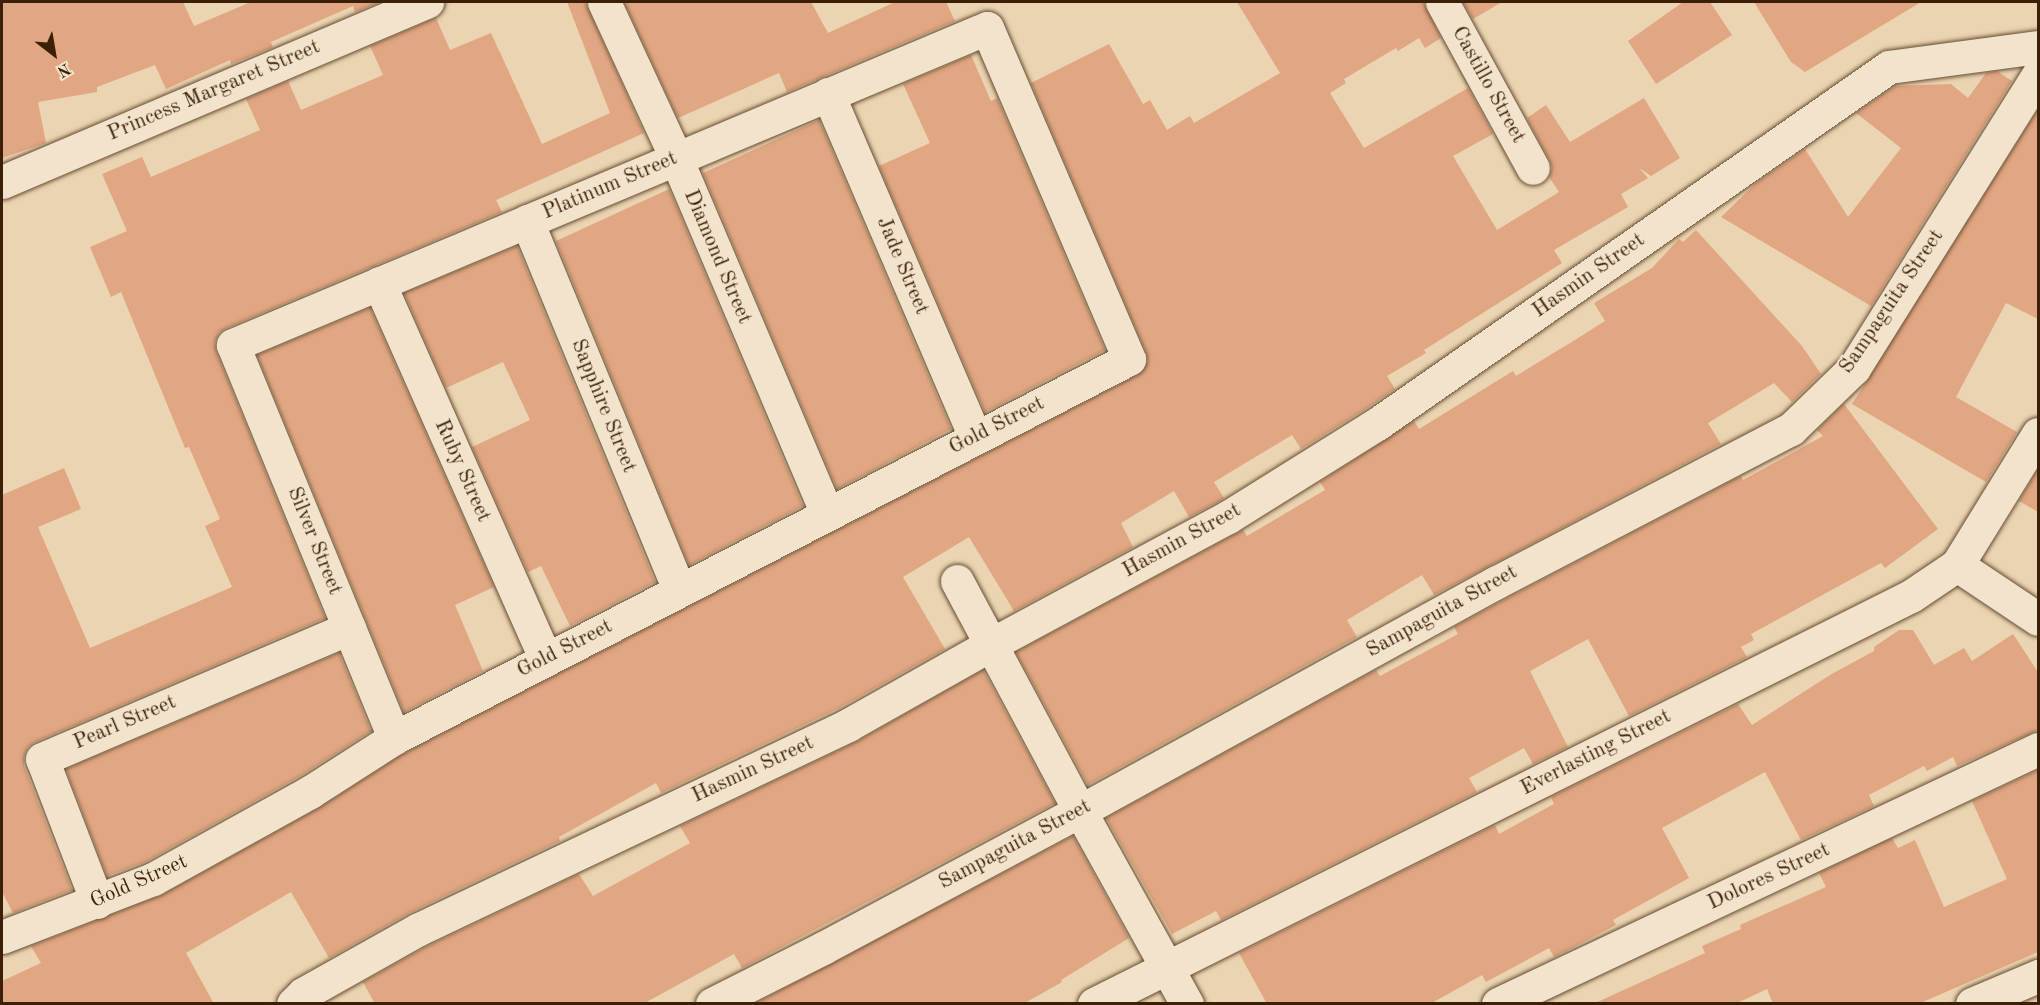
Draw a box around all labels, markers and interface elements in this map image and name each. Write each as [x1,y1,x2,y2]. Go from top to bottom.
street label: Castillo Street [1446,22,1530,148]
north arrow [24,24,84,84]
street label: Princess Margaret Street [104,35,324,147]
text: N [54,59,73,79]
street label: Platinum Street [539,146,681,226]
street label: Diamond Street [677,186,757,328]
street label: Jade Street [870,213,934,319]
street label: Sampaguita Street [1834,225,1950,379]
street label: Hasmin Street [1528,228,1650,324]
street label: Sapphire Street [565,335,641,477]
street label: Gold Street [945,391,1049,461]
street label: Ruby Street [428,416,496,526]
street label: Silver Street [281,483,347,599]
street label: Hasmin Street [1118,498,1246,584]
street label: Sampaguita Street [1362,560,1522,664]
street label: Gold Street [513,614,617,684]
street label: Pearl Street [70,690,180,756]
street label: Everlasting Street [1517,704,1675,802]
street label: Hasmin Street [688,731,818,809]
street label: Sampaguita Street [935,794,1095,896]
street label: Dolores Street [1704,838,1834,916]
street label: Gold Street [87,849,191,915]

